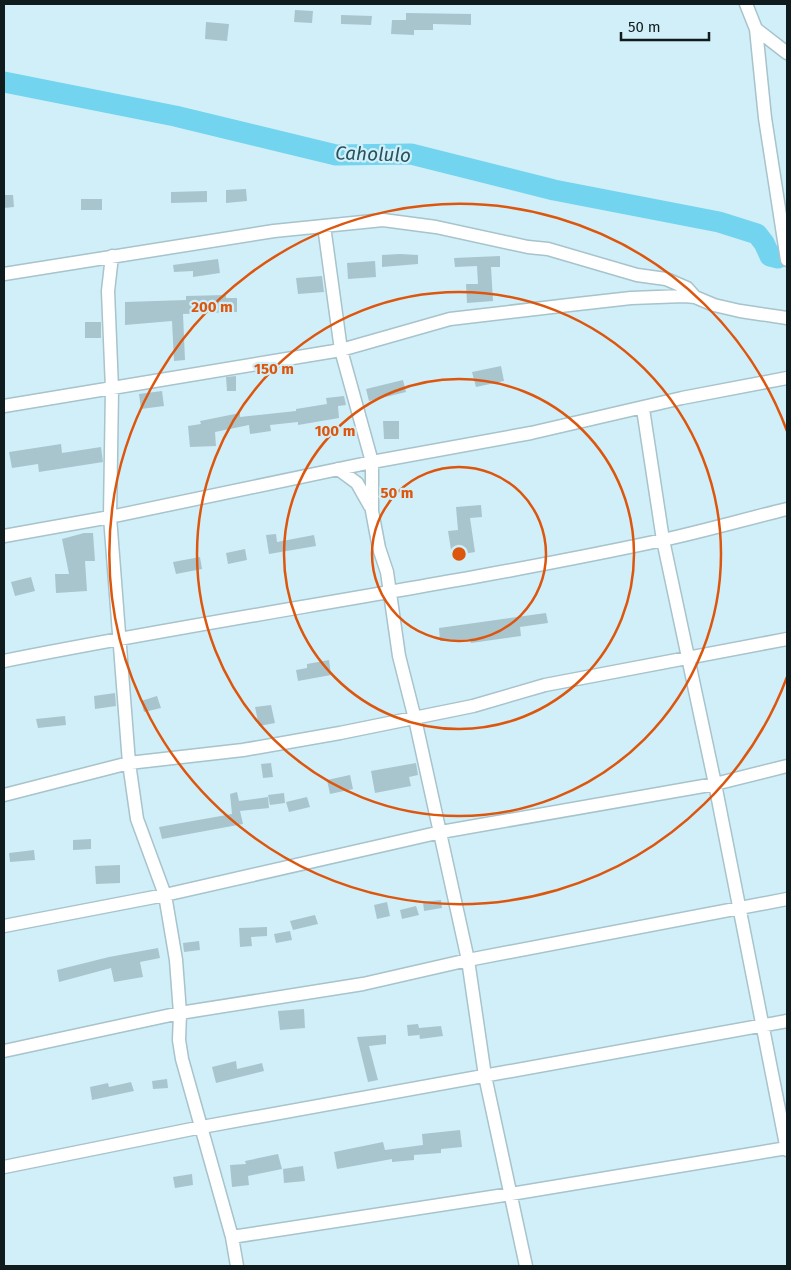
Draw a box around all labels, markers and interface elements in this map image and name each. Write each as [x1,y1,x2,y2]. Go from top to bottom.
scale bar [621,10,708,42]
text: 50 m [628,18,661,36]
water label: Caholulo [335,141,411,167]
text: 200 m [191,298,233,316]
text: 150 m [254,360,294,378]
text: 100 m [315,422,355,440]
text: 50 m [380,484,414,502]
centre of rings [450,545,468,563]

